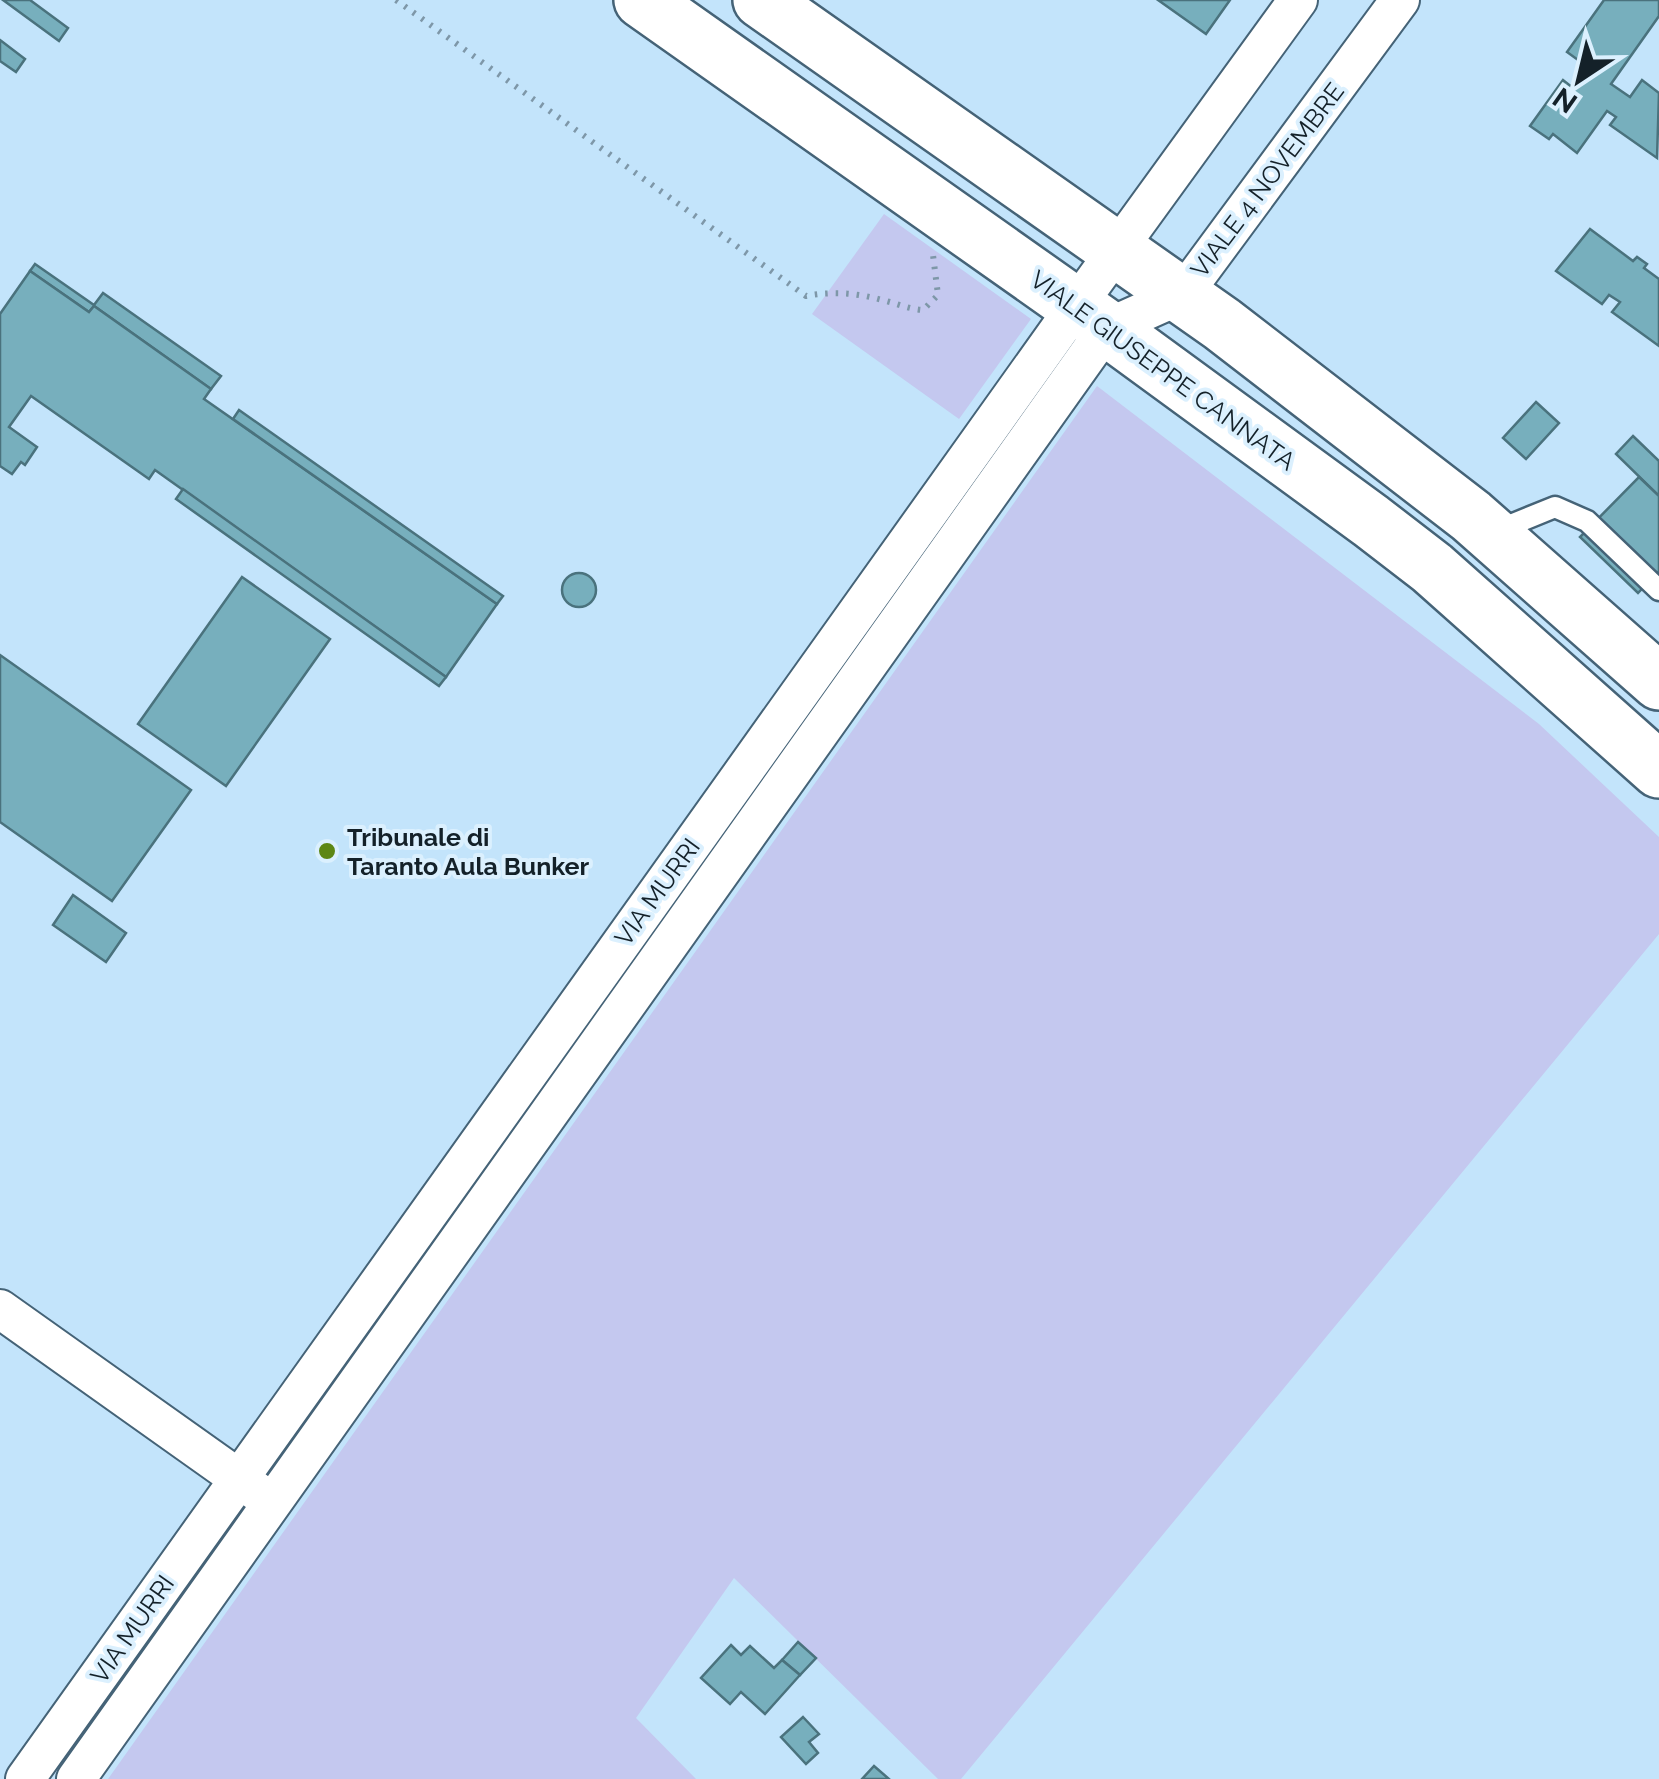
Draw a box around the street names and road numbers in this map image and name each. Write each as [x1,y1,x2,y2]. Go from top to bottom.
street label: VIALE 4 NOVEMBRE [1184,77,1350,283]
street label: VIALE GIUSEPPE CANNATA [1025,264,1301,476]
street label: VIA MURRI [608,832,706,952]
street label: VIA MURRI [84,1569,180,1689]

